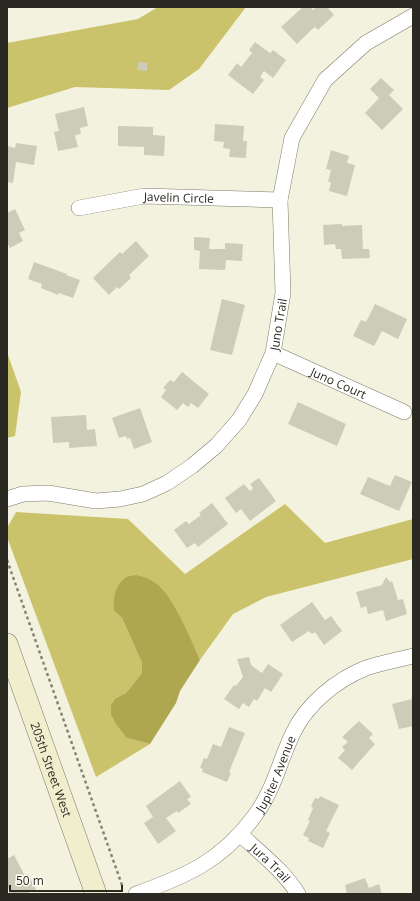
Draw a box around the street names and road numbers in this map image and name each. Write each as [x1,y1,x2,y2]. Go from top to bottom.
street label: Javelin Circle [143,187,214,207]
street label: Juno Trail [265,297,290,353]
street label: Juno Court [307,362,369,403]
street label: 205th Street West [27,719,76,819]
street label: Jupiter Avenue [251,732,299,816]
street label: Jura Trail [246,839,295,886]

